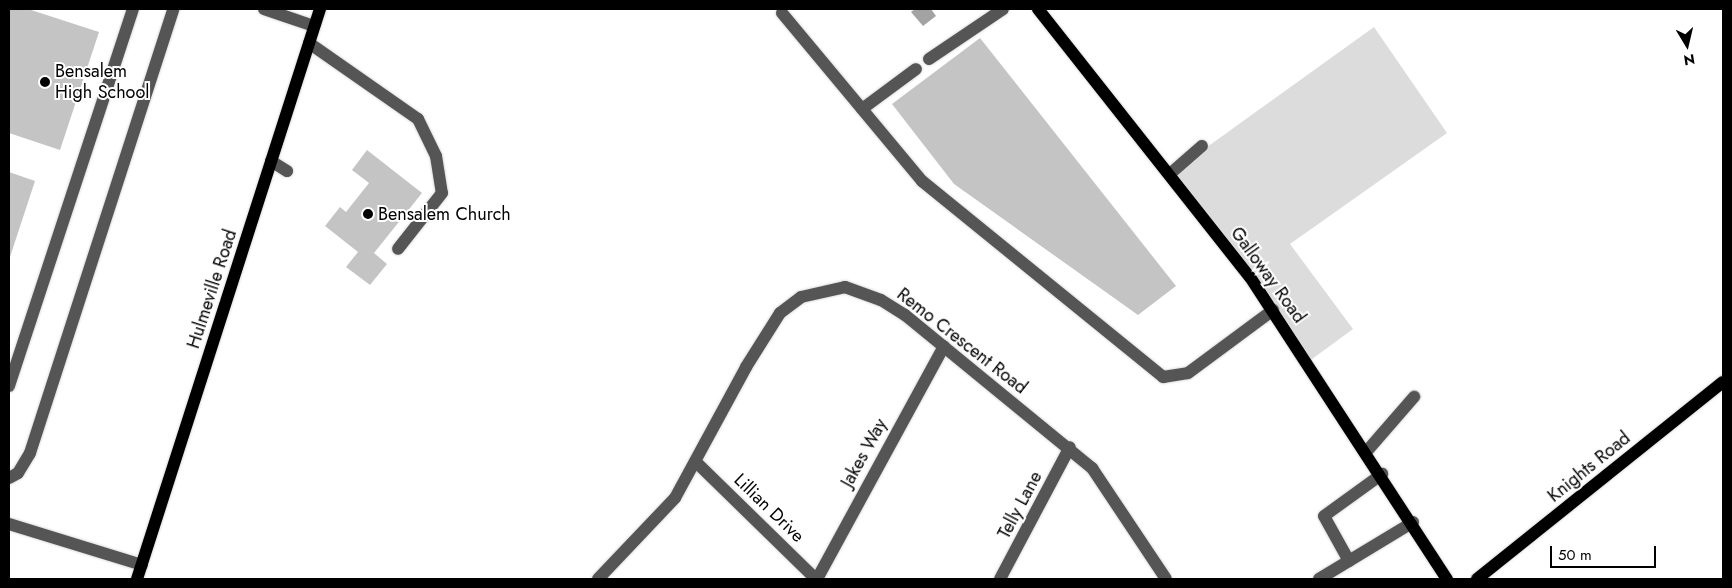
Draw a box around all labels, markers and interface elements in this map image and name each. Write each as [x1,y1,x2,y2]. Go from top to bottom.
north arrow [1662,20,1712,70]
text: N [1682,49,1696,71]
place label: Bensalem High School [55,61,149,104]
marker: Bensalem High School [39,76,51,88]
place label: Bensalem Church [378,203,511,225]
marker: Bensalem Church [362,208,374,220]
street label: Galloway Road [1226,223,1310,327]
street label: Hulmeville Road [183,227,241,351]
street label: Remo Crescent Road [893,283,1031,399]
street label: Jakes Way [836,415,892,491]
street label: Knights Road [1543,427,1635,507]
street label: Telly Lane [993,468,1047,542]
street label: Lillian Drive [729,469,809,547]
scale bar [1552,536,1658,568]
text: 50 m [1558,544,1592,566]

